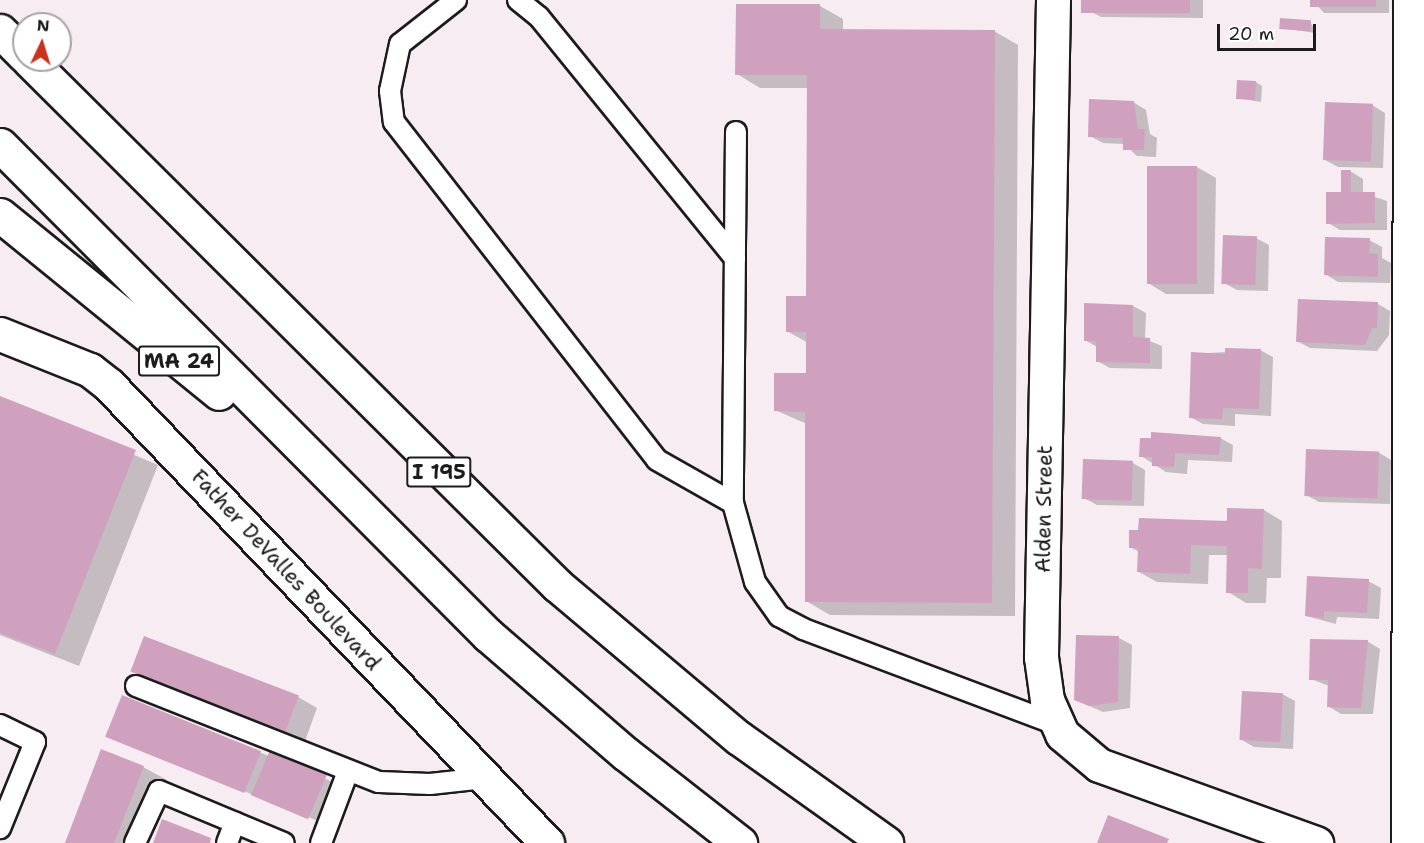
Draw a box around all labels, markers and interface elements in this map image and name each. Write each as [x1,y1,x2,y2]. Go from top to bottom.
north arrow [12,12,72,72]
scale bar [1220,12,1319,50]
text: N [36,15,50,36]
text: 20 m [1228,22,1274,46]
road number: MA 24 [137,344,221,378]
street label: Alden Street [1030,445,1058,573]
road number: I 195 [406,455,472,489]
street label: Father DeValles Boulevard [186,464,386,676]

